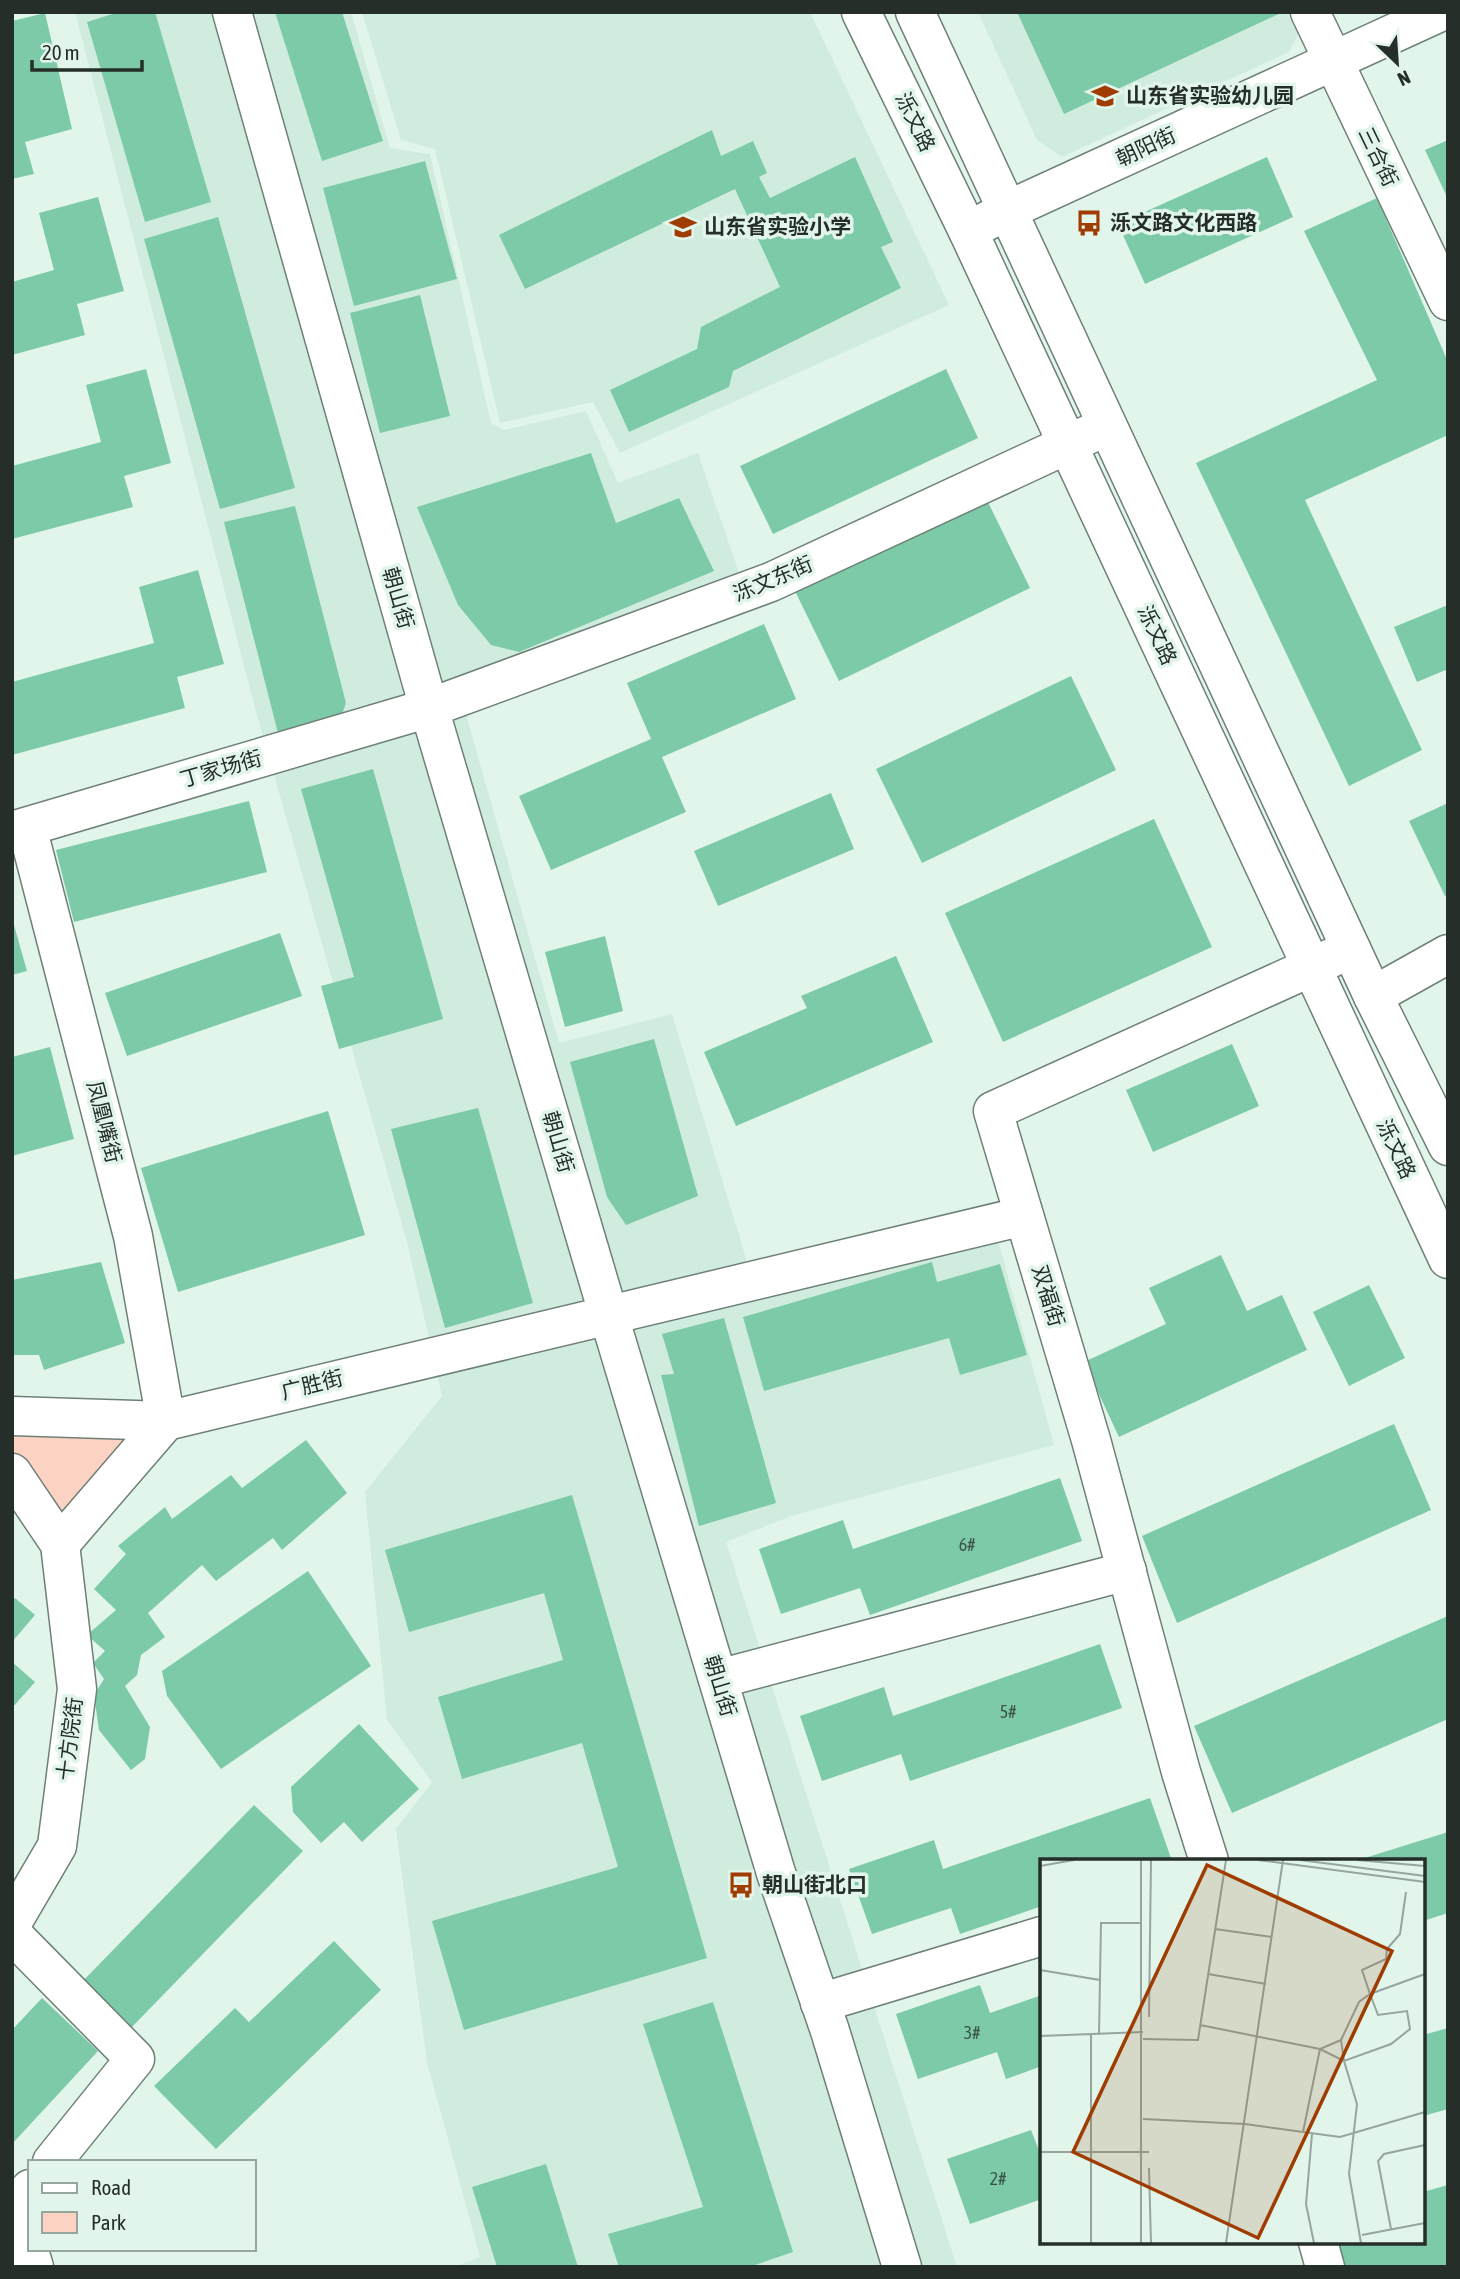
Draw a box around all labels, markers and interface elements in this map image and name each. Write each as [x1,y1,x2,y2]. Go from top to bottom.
scale bar [32,28,142,72]
north arrow [1362,28,1432,98]
text: 20 m [42,40,80,64]
text: N [1394,66,1414,91]
school or university icon: 山东省实验幼儿园 [1090,81,1120,111]
place label: 山东省实验幼儿园 [1126,83,1294,107]
street label: 泺文路 [891,88,940,155]
street label: 朝阳街 [1112,122,1179,170]
street label: 三合街 [1354,123,1403,190]
bus stop icon: 泺文路文化西路 [1074,208,1104,238]
place label: 泺文路文化西路 [1110,210,1257,234]
school or university icon: 山东省实验小学 [668,212,698,242]
place label: 山东省实验小学 [704,214,851,238]
street label: 泺文东街 [729,551,816,606]
street label: 朝山街 [379,564,419,631]
street label: 泺文路 [1134,601,1182,668]
street label: 丁家场街 [177,745,264,791]
street label: 凤凰嘴街 [83,1078,127,1165]
street label: 朝山街 [539,1108,579,1175]
street label: 泺文路 [1373,1115,1421,1182]
street label: 双福街 [1028,1262,1070,1329]
street label: 广胜街 [278,1365,345,1403]
house number: 6# [959,1534,975,1555]
street label: 朝山街 [700,1652,742,1719]
street label: 十方院街 [52,1696,86,1782]
house number: 5# [1000,1701,1016,1722]
inset map [1040,1859,1425,2244]
bus stop icon: 朝山街北口 [726,1870,756,1900]
place label: 朝山街北口 [762,1872,867,1896]
house number: 3# [964,2022,980,2043]
legend [28,2160,256,2251]
house number: 2# [990,2168,1006,2189]
text: Road [91,2175,131,2199]
text: Park [91,2210,126,2234]

